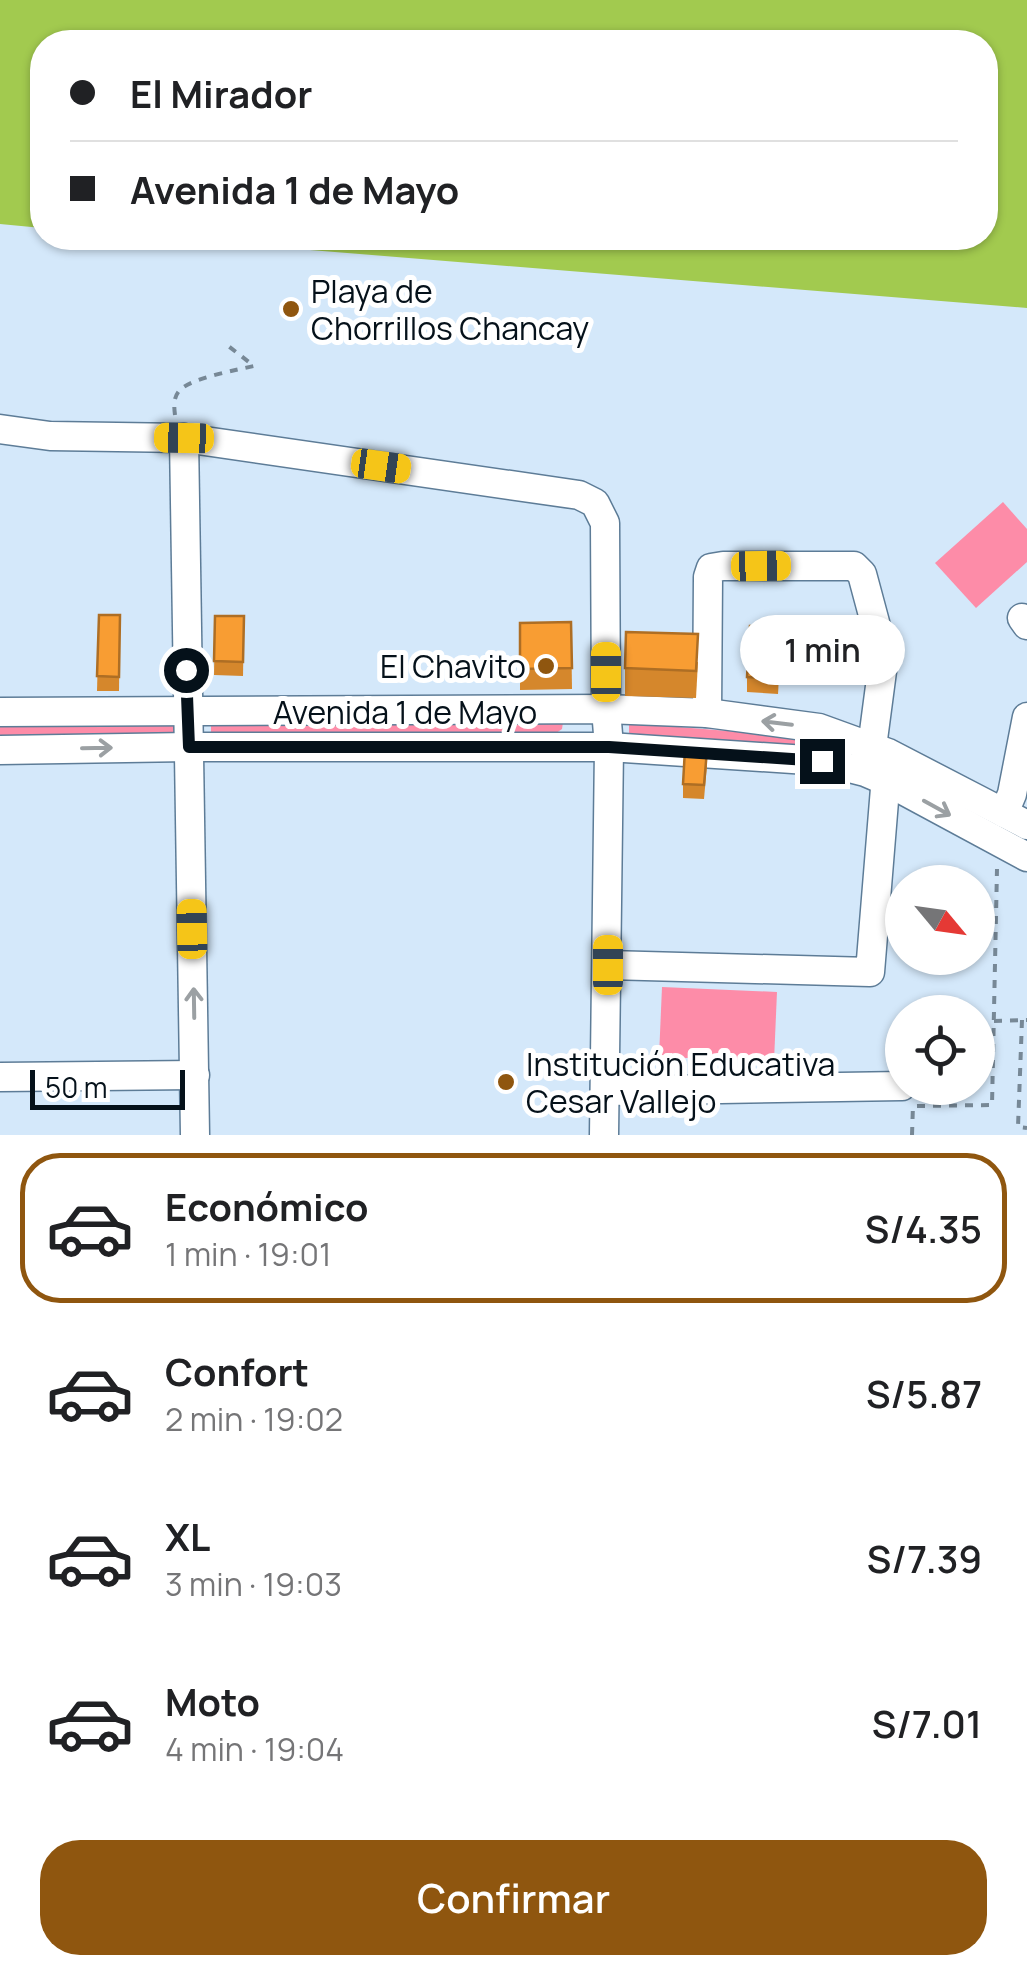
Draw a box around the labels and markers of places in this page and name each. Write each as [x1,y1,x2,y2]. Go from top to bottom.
place label: Playa de Chorrillos Chancay [311,269,589,350]
marker: Playa de Chorrillos Chancay [280,298,302,320]
place label: El Chavito [380,644,526,688]
marker: El Chavito [535,655,557,677]
place label: Institución Educativa Cesar Vallejo [526,1042,835,1123]
marker: Institución Educativa Cesar Vallejo [495,1071,517,1093]

